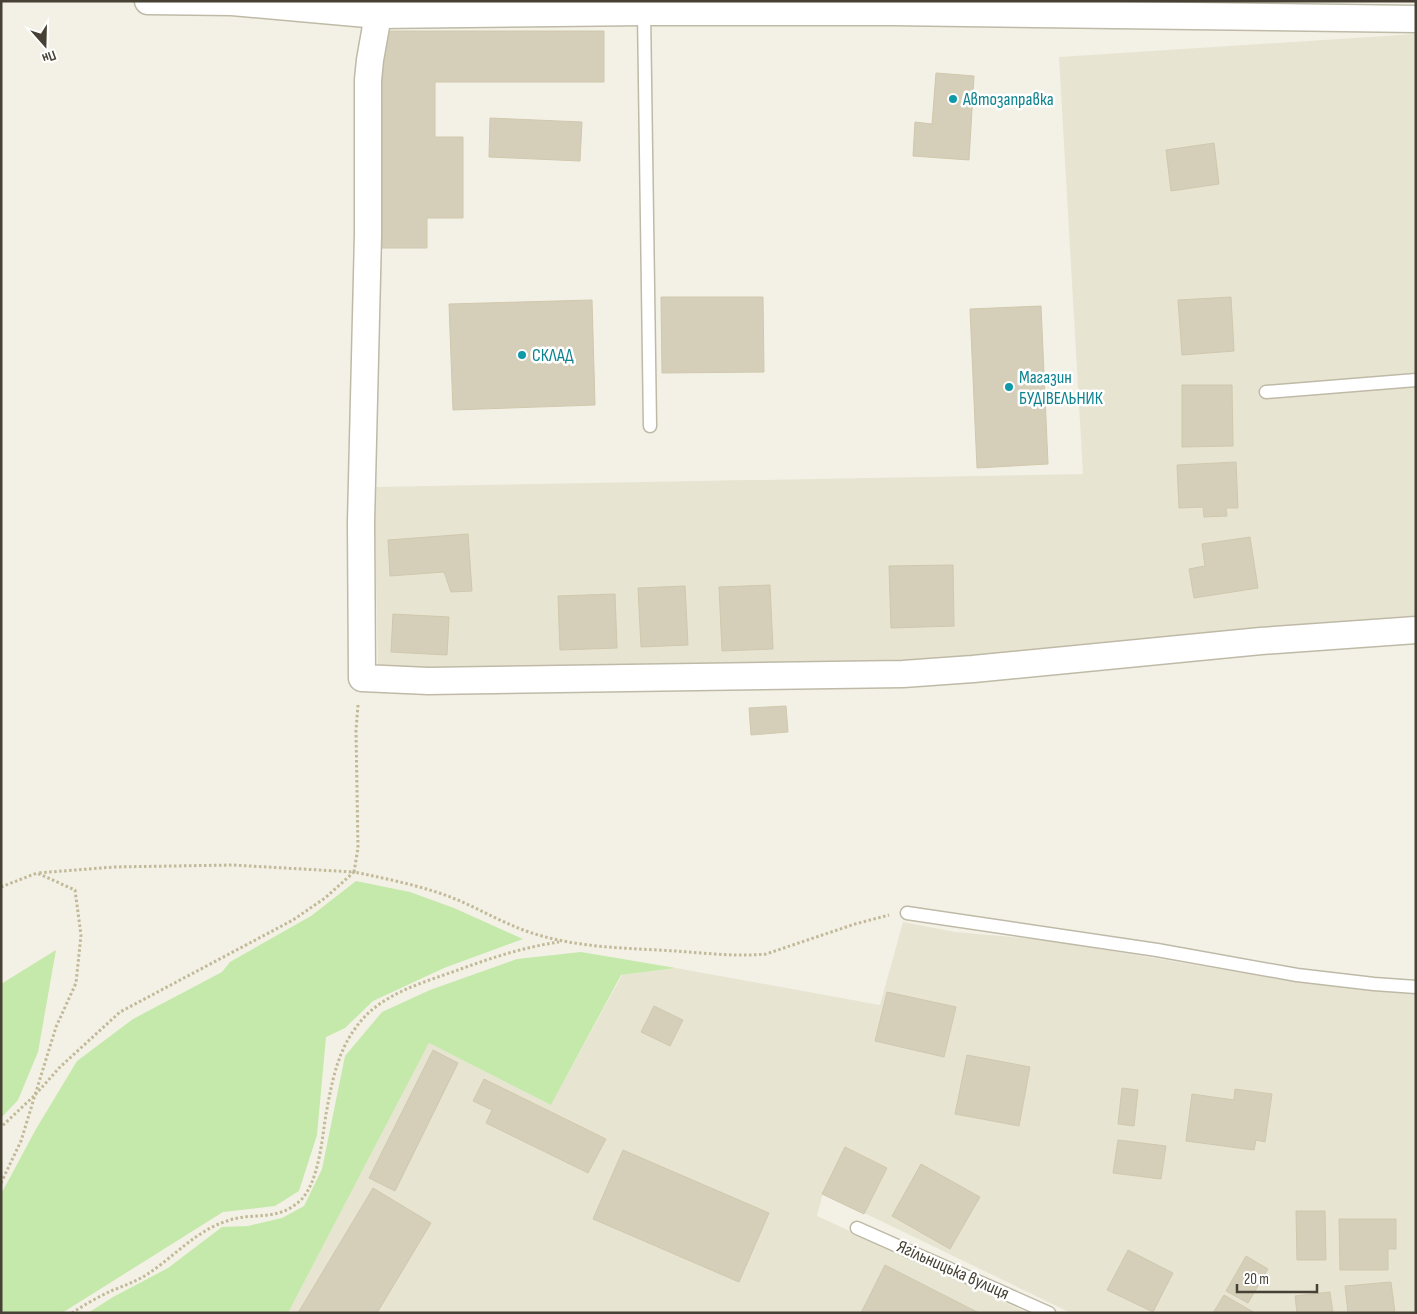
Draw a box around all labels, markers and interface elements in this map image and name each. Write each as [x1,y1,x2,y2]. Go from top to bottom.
north arrow [20,20,70,70]
text: Пн [40,46,59,67]
place label: Автозаправка [962,89,1054,110]
marker: Автозаправка [947,93,959,105]
place label: СКЛАД [532,345,574,366]
marker: СКЛАД [516,349,528,361]
place label: Магазин БУДІВЕЛЬНИК [1019,367,1104,409]
marker: Магазин БУДІВЕЛЬНИК [1003,381,1015,393]
street label: Ягільницька вулиця [894,1236,1012,1304]
scale bar [1237,1262,1317,1294]
text: 20 m [1244,1270,1269,1289]

